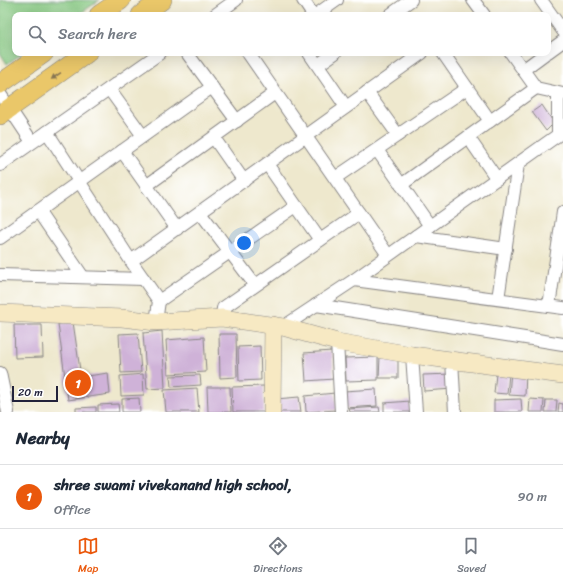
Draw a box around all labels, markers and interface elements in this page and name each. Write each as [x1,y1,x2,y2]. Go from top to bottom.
search box [12,12,551,56]
text: Search here [58,21,137,47]
icon: search [26,23,48,45]
one-way arrow [50,72,61,80]
your location [234,233,254,253]
pin: 1 [65,368,91,398]
text: 20 m [18,383,43,402]
scale bar [12,384,58,403]
text: Nearby [16,423,70,453]
text: shree swami vivekanand high school, [54,472,292,498]
text: 1 [26,485,32,508]
text: 90 m [517,485,547,508]
text: Office [54,498,91,521]
tab: Map [77,535,99,578]
tab: Directions [253,535,303,578]
tab: Saved [457,535,486,578]

